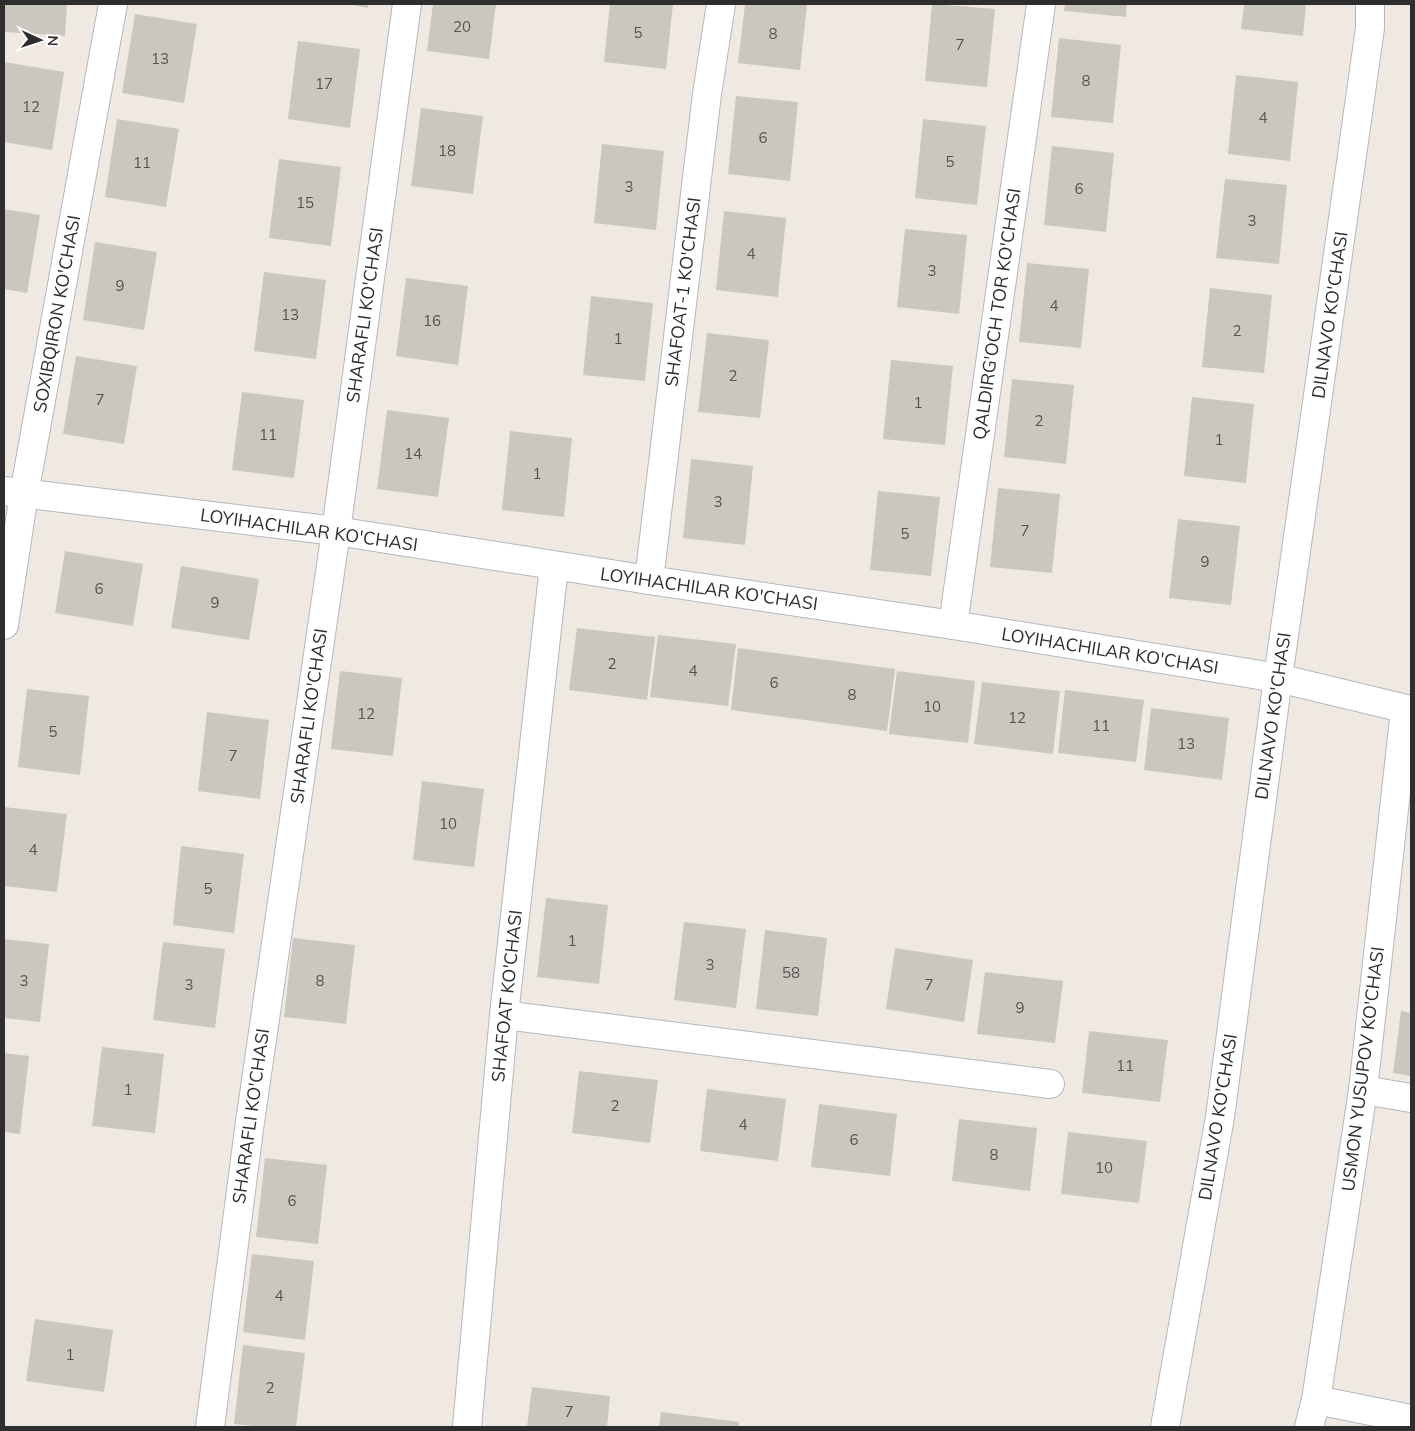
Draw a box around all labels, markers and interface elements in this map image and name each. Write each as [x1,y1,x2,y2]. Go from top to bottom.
north arrow [15,15,65,65]
house number: 20 [453,17,471,36]
house number: 5 [633,23,643,42]
house number: 8 [768,24,778,43]
text: N [44,35,62,46]
house number: 7 [955,35,965,54]
house number: 13 [151,49,169,68]
house number: 8 [1081,71,1091,90]
house number: 17 [315,74,333,93]
house number: 12 [22,97,40,116]
house number: 4 [1258,108,1268,127]
house number: 6 [758,128,768,147]
house number: 18 [438,141,456,160]
house number: 5 [945,152,955,171]
house number: 11 [133,153,151,172]
house number: 3 [624,177,634,196]
house number: 6 [1074,179,1084,198]
street label: QALDIRG'OCH TOR KO'CHASI [967,187,1026,441]
house number: 15 [296,193,314,212]
street label: SHAFOAT-1 KO'CHASI [659,196,706,388]
house number: 3 [1247,211,1257,230]
street label: SOXIBQIRON KO'CHASI [28,213,85,414]
street label: SHARAFLI KO'CHASI [341,226,388,404]
street label: DILNAVO KO'CHASI [1306,230,1353,400]
house number: 4 [746,244,756,263]
house number: 3 [927,261,937,280]
house number: 9 [115,276,125,295]
house number: 4 [1049,296,1059,315]
house number: 13 [281,305,299,324]
house number: 16 [423,311,441,330]
house number: 2 [1232,321,1242,340]
house number: 1 [613,329,623,348]
house number: 2 [728,366,738,385]
house number: 7 [95,390,105,409]
house number: 1 [913,393,923,412]
house number: 2 [1034,411,1044,430]
house number: 11 [259,425,277,444]
house number: 1 [1214,430,1224,449]
house number: 14 [404,444,422,463]
house number: 1 [532,464,542,483]
house number: 3 [713,492,723,511]
street label: LOYIHACHILAR KO'CHASI [199,503,419,556]
house number: 7 [1020,521,1030,540]
house number: 5 [900,524,910,543]
house number: 9 [1200,552,1210,571]
street label: LOYIHACHILAR KO'CHASI [599,562,819,615]
house number: 6 [94,579,104,598]
house number: 9 [210,593,220,612]
street label: LOYIHACHILAR KO'CHASI [1000,622,1220,679]
street label: SHARAFLI KO'CHASI [285,627,332,805]
street label: DILNAVO KO'CHASI [1249,631,1296,801]
house number: 2 [607,654,617,673]
house number: 4 [688,661,698,680]
house number: 6 [769,673,779,692]
house number: 8 [847,685,857,704]
house number: 10 [923,697,941,716]
house number: 12 [357,704,375,723]
house number: 12 [1008,708,1026,727]
house number: 11 [1092,716,1110,735]
house number: 5 [48,722,58,741]
house number: 13 [1177,734,1195,753]
house number: 7 [228,746,238,765]
house number: 10 [439,814,457,833]
house number: 4 [28,840,38,859]
house number: 5 [203,879,213,898]
street label: SHAFOAT KO'CHASI [486,909,527,1083]
house number: 1 [567,931,577,950]
street label: USMON YUSUPOV KO'CHASI [1336,945,1389,1193]
house number: 3 [705,955,715,974]
house number: 58 [782,963,800,982]
house number: 3 [19,971,29,990]
house number: 8 [315,971,325,990]
house number: 3 [184,975,194,994]
house number: 7 [924,975,934,994]
house number: 9 [1015,998,1025,1017]
street label: SHARAFLI KO'CHASI [227,1027,274,1205]
street label: DILNAVO KO'CHASI [1193,1032,1242,1202]
house number: 11 [1116,1056,1134,1075]
house number: 1 [123,1080,133,1099]
house number: 2 [610,1096,620,1115]
house number: 4 [738,1115,748,1134]
house number: 6 [849,1130,859,1149]
house number: 8 [989,1145,999,1164]
house number: 10 [1095,1158,1113,1177]
house number: 6 [287,1191,297,1210]
house number: 4 [274,1286,284,1305]
house number: 1 [65,1345,75,1364]
house number: 2 [265,1378,275,1397]
house number: 7 [564,1402,574,1421]

